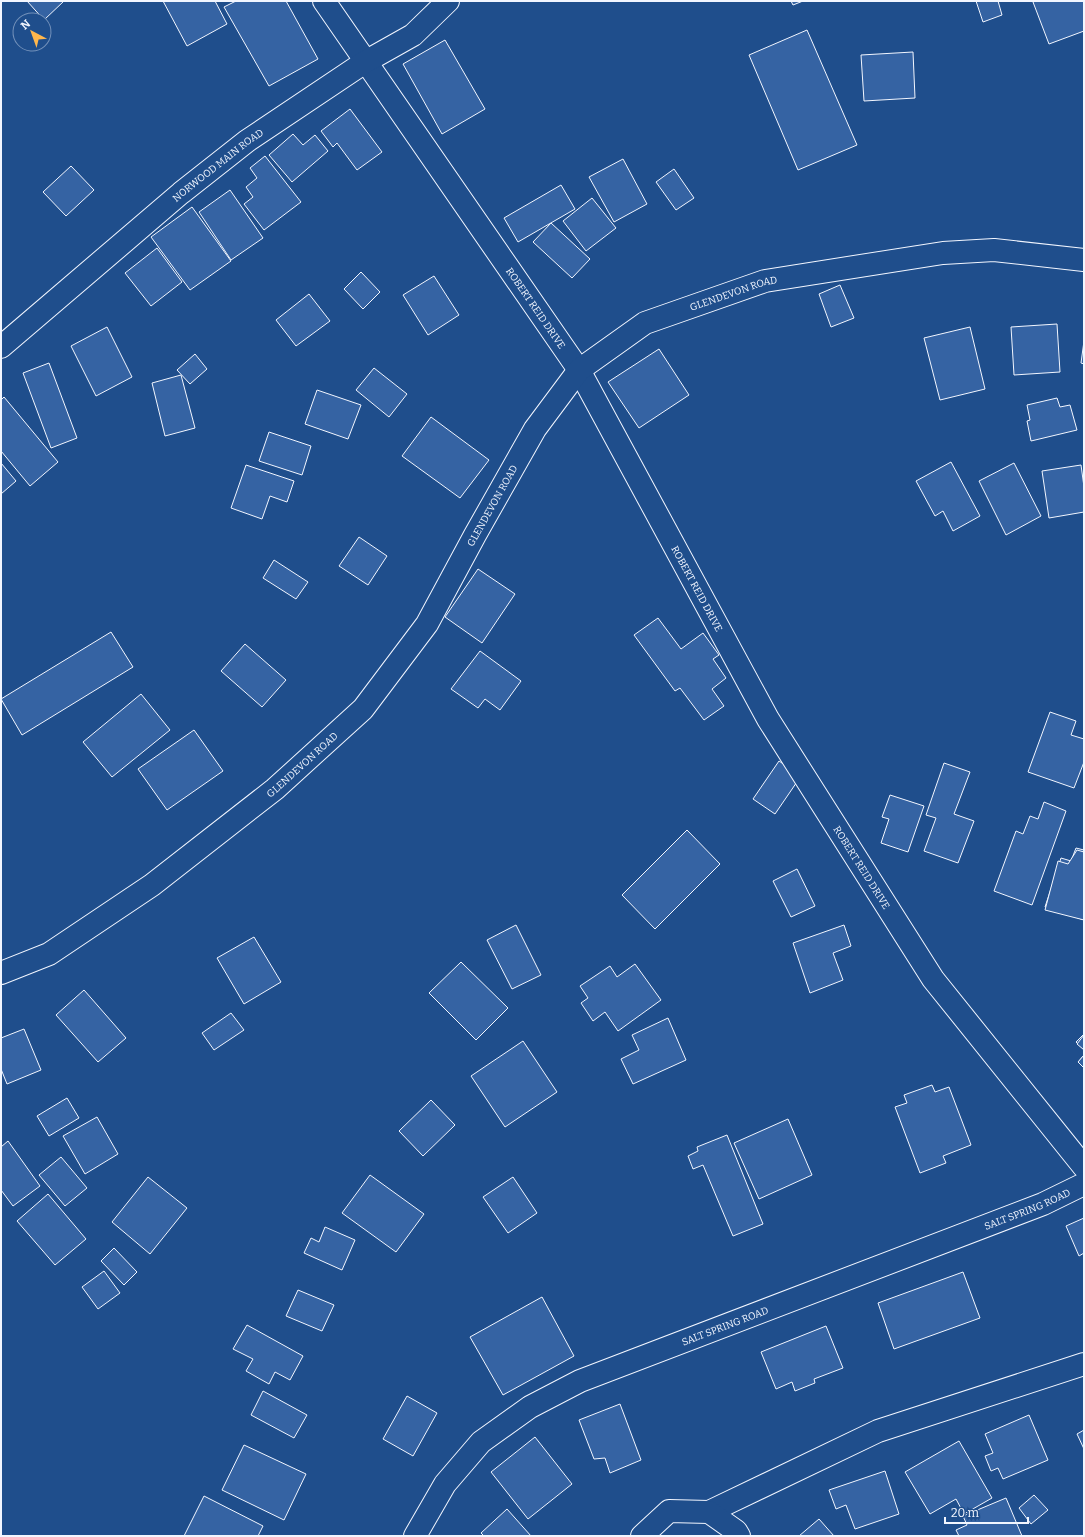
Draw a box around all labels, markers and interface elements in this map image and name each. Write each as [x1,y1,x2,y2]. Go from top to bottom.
north arrow [12,12,52,52]
text: N [18,17,34,33]
street label: NORWOOD MAIN ROAD [170,127,266,205]
street label: ROBERT REID DRIVE [503,266,567,351]
street label: GLENDEVON ROAD [688,274,778,314]
street label: GLENDEVON ROAD [465,463,520,549]
street label: ROBERT REID DRIVE [668,544,725,634]
street label: GLENDEVON ROAD [264,730,341,800]
street label: ROBERT REID DRIVE [830,824,892,911]
street label: SALT SPRING ROAD [983,1187,1072,1233]
street label: SALT SPRING ROAD [680,1305,770,1349]
scale bar [945,1499,1028,1525]
text: 20 m [951,1506,980,1520]

